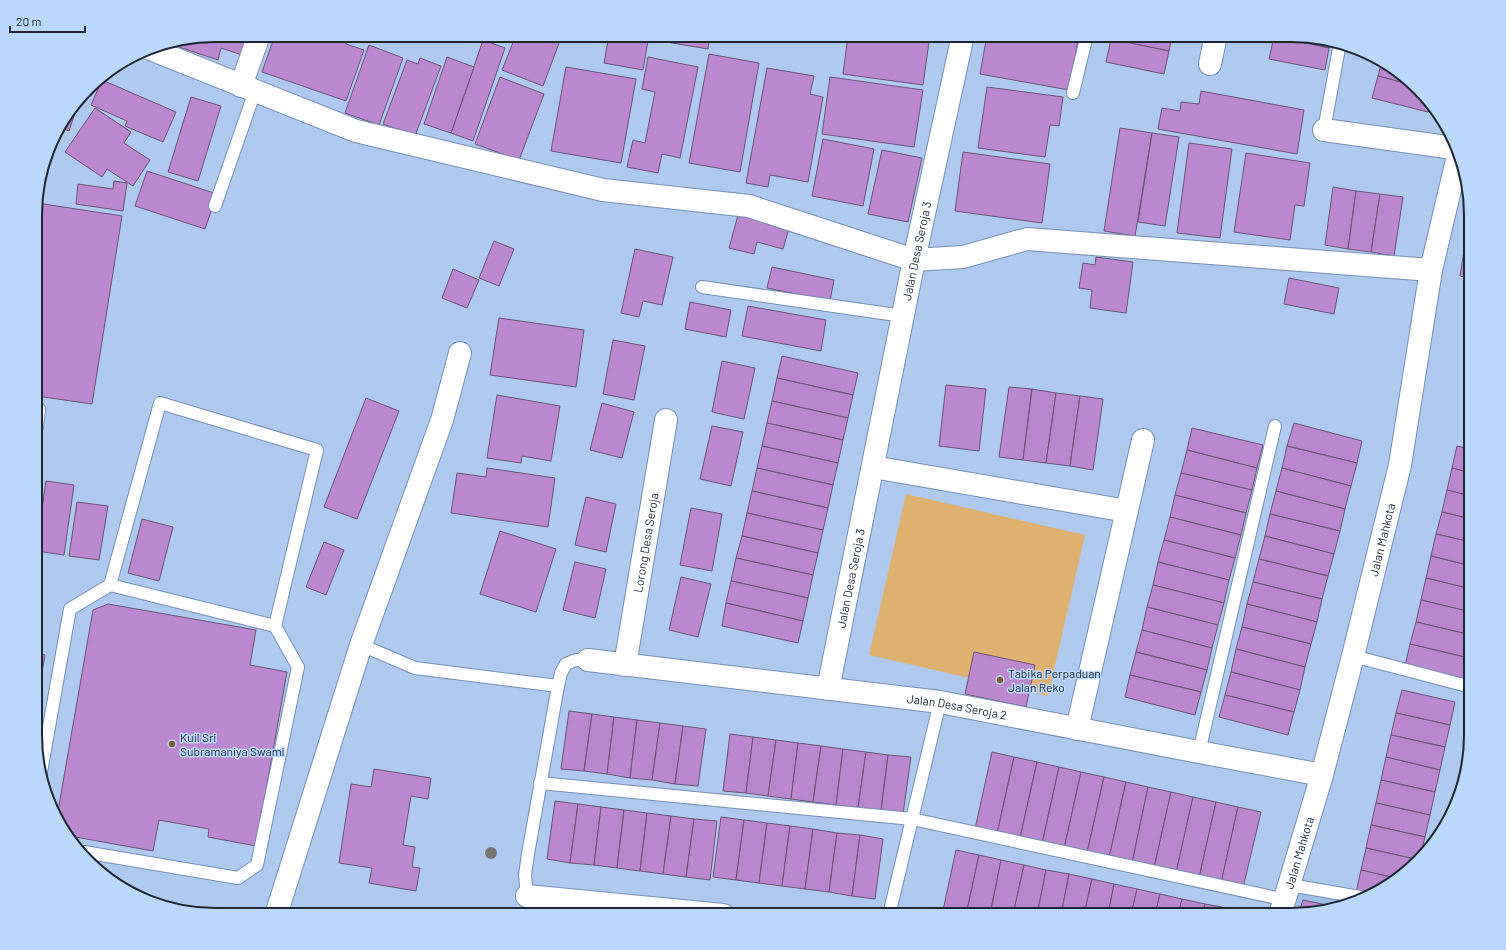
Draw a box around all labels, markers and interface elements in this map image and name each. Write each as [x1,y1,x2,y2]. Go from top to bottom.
scale bar [10,8,85,34]
text: 20 m [16,14,42,28]
street label: Jalan Desa Seroja 3 [899,200,934,302]
street label: Lorong Desa Seroja [630,492,661,594]
street label: Jalan Mahkota [1366,502,1397,578]
street label: Jalan Desa Seroja 3 [833,527,867,629]
place label: Tabika Perpaduan Jalan Reko [1008,666,1101,694]
marker: Tabika Perpaduan Jalan Reko [995,675,1005,685]
street label: Jalan Desa Seroja 2 [906,691,1008,722]
place label: Kuil Sri Subramaniya Swami [180,730,285,758]
marker: Kuil Sri Subramaniya Swami [167,739,177,749]
street label: Jalan Mahkota [1281,815,1316,891]

